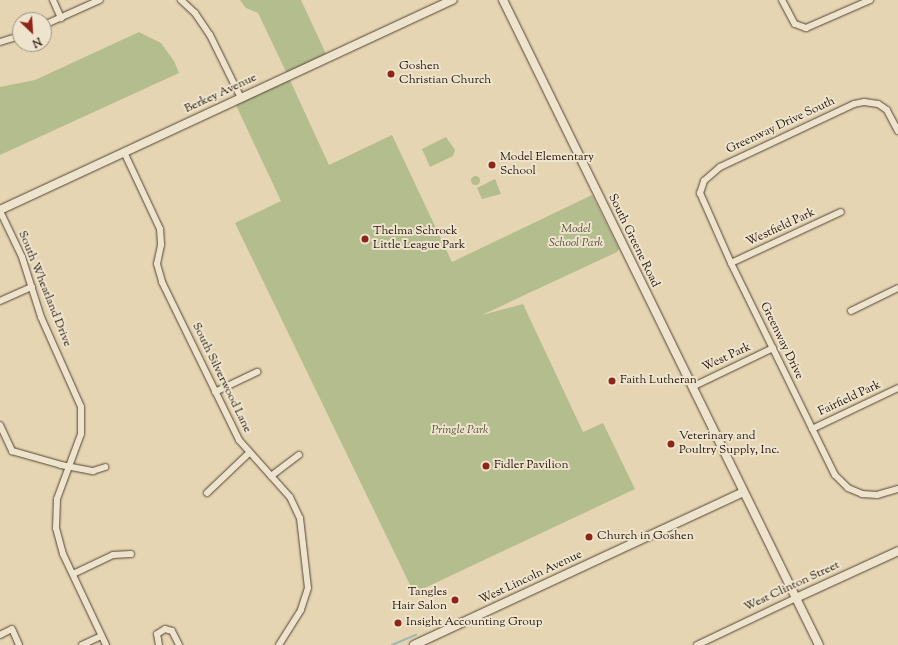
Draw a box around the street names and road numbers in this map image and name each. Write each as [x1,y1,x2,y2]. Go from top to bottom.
street label: Berkey Avenue [183,71,259,117]
street label: Greenway Drive South [724,94,838,158]
street label: South Greene Road [604,192,662,290]
street label: Westfield Park [744,206,818,250]
street label: South Wheatland Drive [14,229,74,349]
street label: Greenway Drive [756,300,806,382]
street label: South Silverwood Lane [188,321,254,435]
street label: West Park [700,340,754,376]
street label: Fairfield Park [816,378,884,420]
street label: West Lincoln Avenue [477,548,585,608]
street label: West Clinton Street [742,559,842,615]

